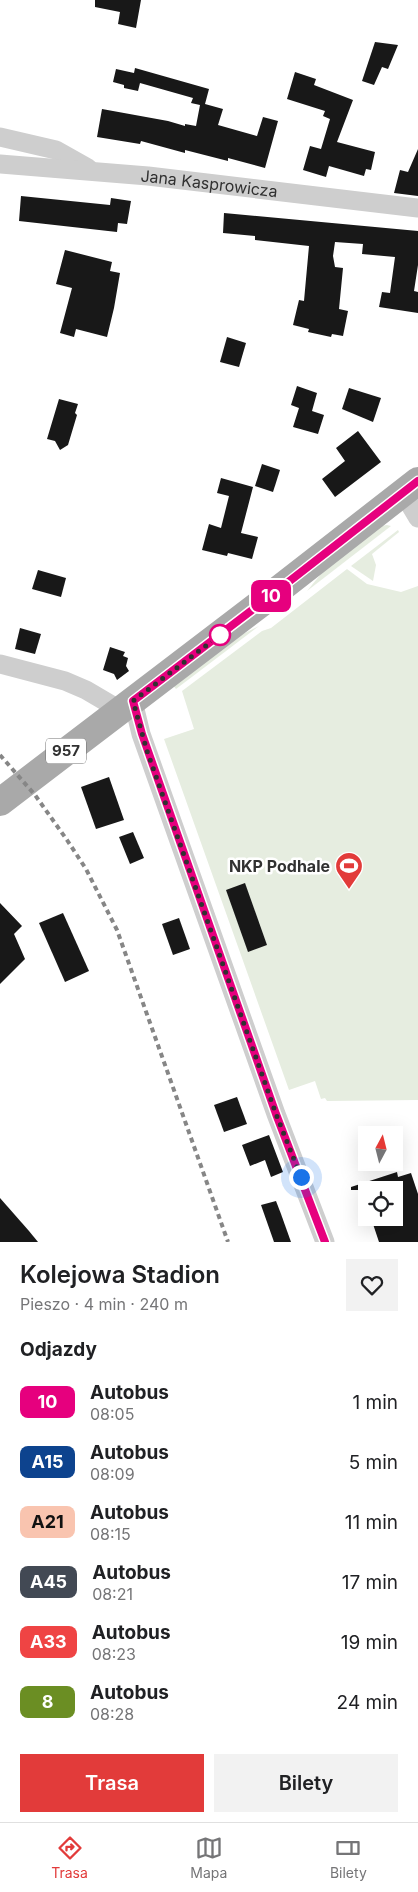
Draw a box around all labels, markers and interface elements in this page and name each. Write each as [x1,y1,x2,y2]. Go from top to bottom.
street label: Jana Kasprowicza [140,165,279,201]
line badge: 10 [248,580,294,612]
text: 10 [261,585,281,606]
unlabelled marker [209,624,231,646]
road number: 957 [46,738,86,764]
sports icon: NKP Podhale [334,851,364,890]
place label: NKP Podhale [229,856,330,876]
north arrow [358,1126,402,1171]
map controls [358,1126,403,1226]
your location [289,1165,314,1190]
button: locate [358,1181,403,1226]
button: heart [346,1259,398,1311]
text: Kolejowa Stadion [20,1260,220,1289]
text: Pieszo · 4 min · 240 m [20,1294,188,1314]
text: Odjazdy [20,1338,97,1361]
text: Autobus [90,1381,169,1404]
text: 10 [38,1391,57,1412]
text: 1 min [352,1391,398,1414]
text: 08:05 [90,1404,134,1424]
text: Autobus [90,1441,169,1464]
text: A15 [32,1451,63,1472]
text: 5 min [349,1451,398,1474]
text: 08:09 [90,1464,135,1484]
text: Autobus [90,1501,169,1524]
text: A21 [31,1511,64,1532]
text: 11 min [345,1511,398,1534]
text: 08:15 [90,1524,131,1544]
text: Autobus [92,1561,171,1584]
text: A45 [30,1571,67,1592]
text: 17 min [342,1571,398,1594]
text: 08:21 [92,1584,133,1604]
text: Autobus [92,1621,171,1644]
text: A33 [30,1631,67,1652]
text: 19 min [341,1631,398,1654]
text: 08:23 [92,1644,136,1664]
text: Autobus [90,1681,169,1704]
text: 8 [42,1691,53,1712]
text: 24 min [337,1691,398,1714]
text: 08:28 [90,1704,134,1724]
button: Trasa [20,1754,204,1812]
button: Bilety [214,1754,398,1812]
tab: Trasa [51,1834,88,1881]
tab: Mapa [190,1834,227,1881]
tab: Bilety [330,1834,367,1881]

